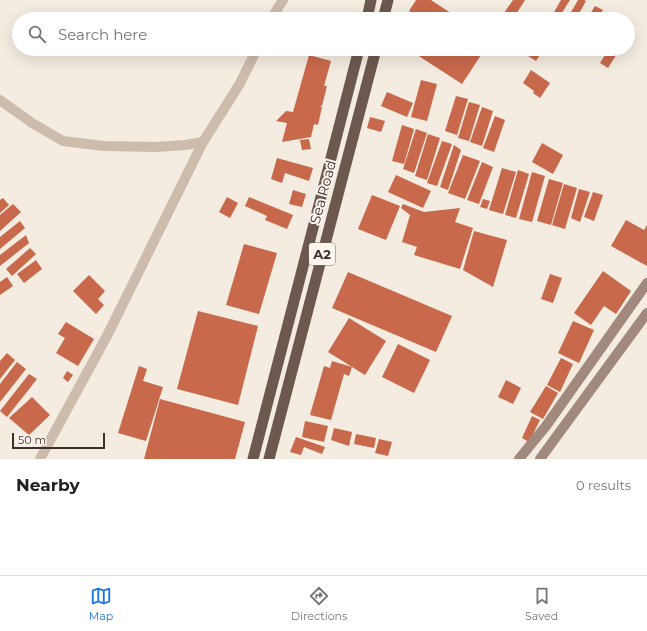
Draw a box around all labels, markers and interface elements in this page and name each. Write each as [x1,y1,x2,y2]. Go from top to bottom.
search box [12,12,635,56]
icon: search [26,23,48,45]
text: Search here [58,25,147,44]
street label: Sea Road [306,158,340,226]
road number: A2 [309,243,335,265]
scale bar [12,431,105,450]
text: 50 m [18,433,46,447]
text: Nearby [16,475,80,495]
text: 0 results [576,477,631,493]
tab: Map [89,585,113,623]
tab: Directions [291,585,347,623]
tab: Saved [525,585,558,623]

